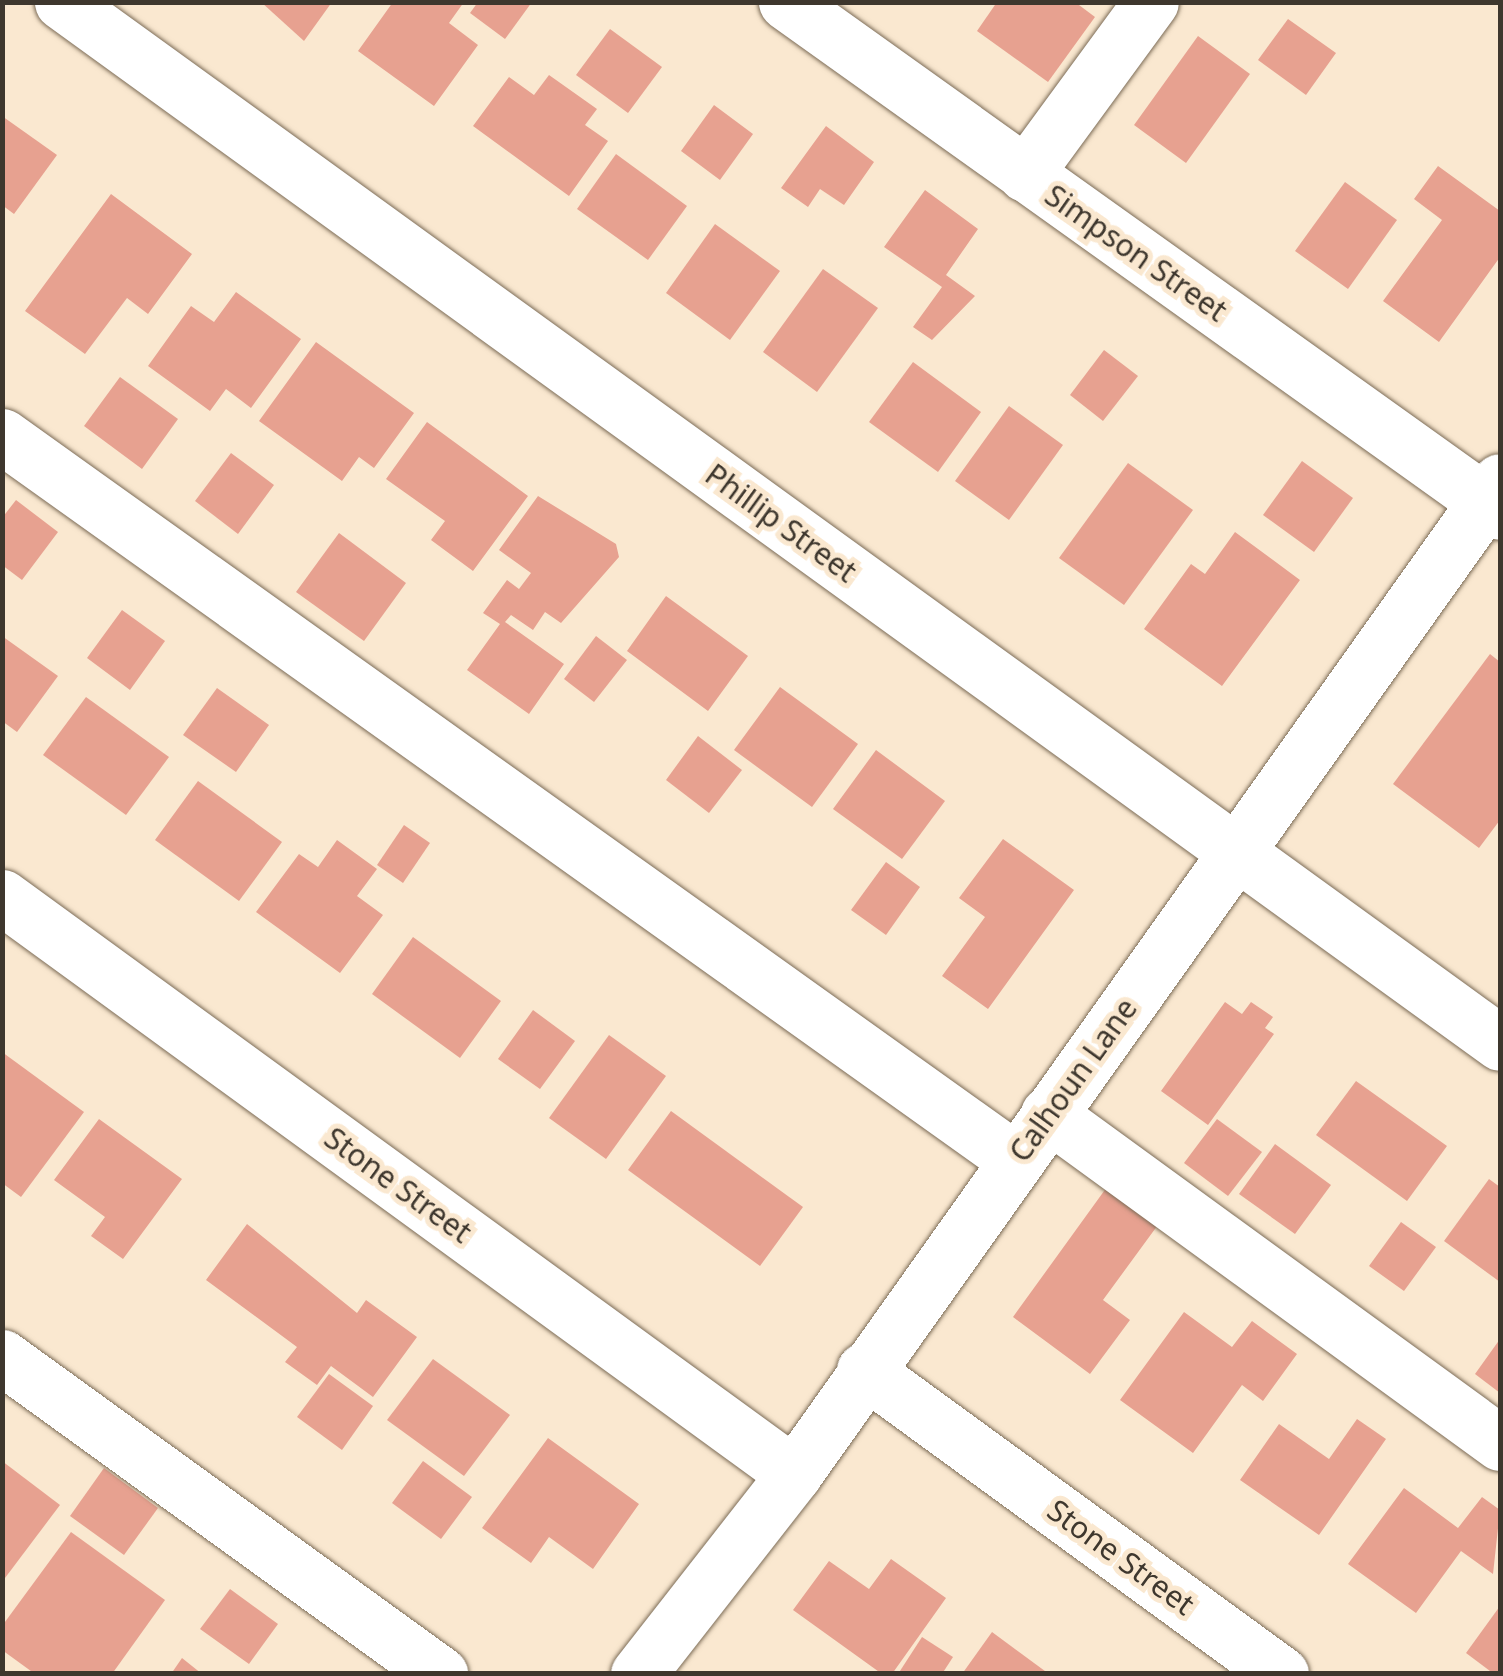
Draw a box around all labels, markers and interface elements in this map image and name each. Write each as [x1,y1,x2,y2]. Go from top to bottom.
street label: Simpson Street [1038,177,1234,329]
street label: Phillip Street [699,456,863,590]
street label: Calhoun Lane [1002,991,1144,1169]
street label: Stone Street [318,1120,478,1250]
street label: Stone Street [1041,1492,1201,1622]

